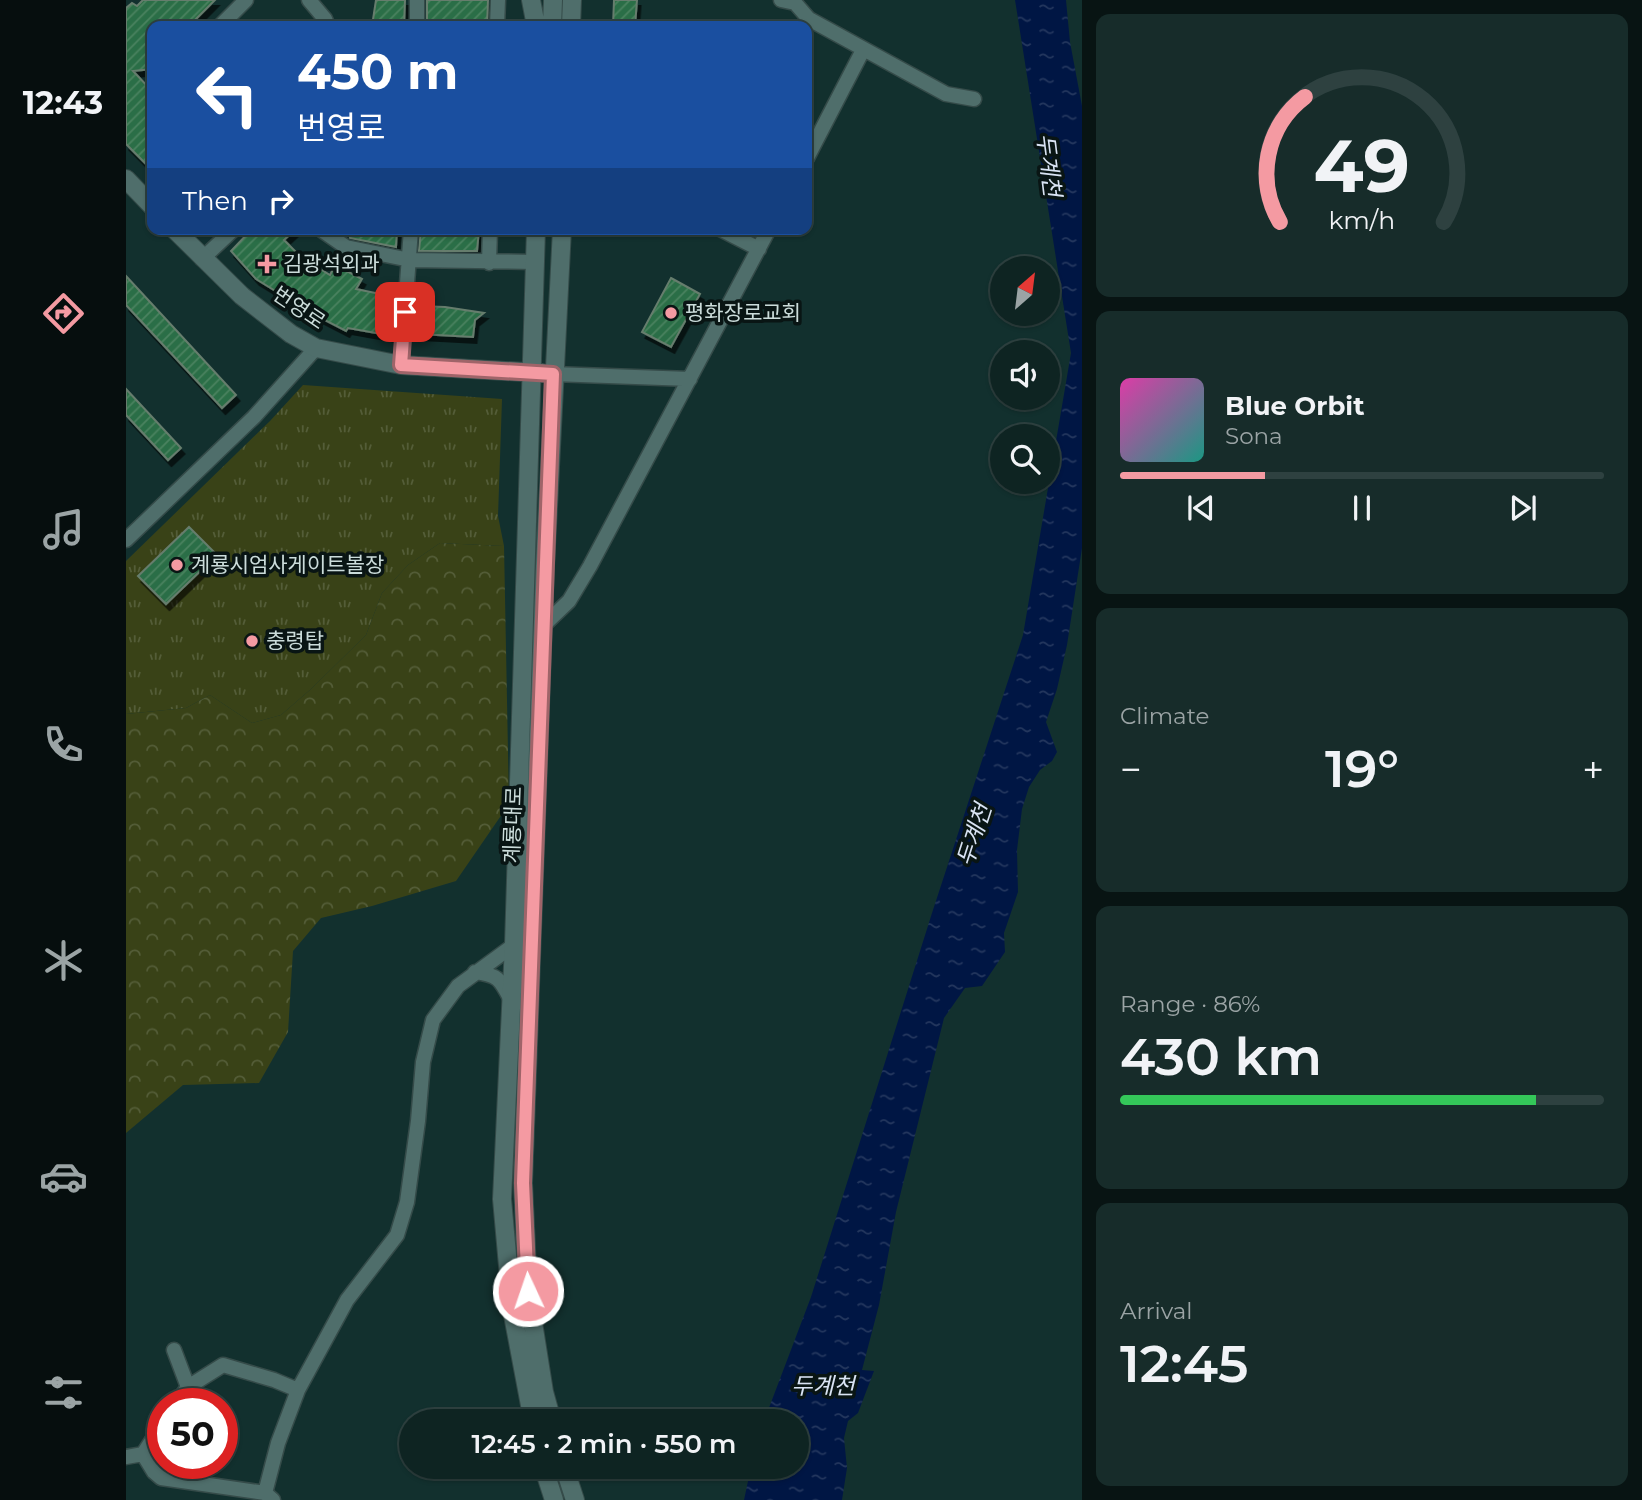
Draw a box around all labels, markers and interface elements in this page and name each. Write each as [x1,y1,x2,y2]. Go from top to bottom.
text: 450 m [297,42,458,101]
icon: left [182,49,273,140]
text: 12:43 [23,83,103,122]
text: 번영로 [297,108,385,147]
text: 49 [1314,122,1410,210]
water label: 두계천 [1031,132,1067,201]
icon: right [262,182,300,220]
text: Then [182,185,248,217]
text: km/h [1329,204,1395,234]
place label: 김광석외과 [283,251,380,276]
marker: 김광석외과 [257,254,277,274]
north arrow [990,256,1060,326]
map controls [990,256,1060,494]
street label: 번영로 [268,281,330,334]
pin [375,282,435,342]
icon: directions [39,289,88,338]
icon: arrive [386,293,424,331]
place label: 평화장로교회 [685,300,801,325]
marker: 평화장로교회 [663,305,679,321]
button: sound [990,340,1060,410]
text: Blue Orbit [1225,390,1364,422]
text: Sona [1225,422,1283,450]
button: search [990,424,1060,494]
icon: previous [1182,489,1220,527]
icon: pause [1343,489,1381,527]
icon: next [1504,489,1542,527]
icon: music [39,505,88,554]
place label: 계룡시엄사게이트볼장 [191,552,384,577]
marker: 계룡시엄사게이트볼장 [169,557,185,573]
place label: 충령탑 [266,628,324,653]
marker: 충령탑 [244,633,260,649]
text: Climate [1120,702,1209,730]
icon: phone [39,720,88,769]
text: 19° [1325,737,1399,800]
text: − [1120,746,1142,793]
text: + [1582,746,1604,793]
street label: 계룡대로 [499,786,526,864]
water label: 두계천 [951,798,998,870]
icon: climate [39,936,88,985]
text: Range · 86% [1120,990,1260,1018]
text: 430 km [1120,1025,1322,1088]
icon: car [39,1152,88,1201]
position arrow [491,1254,565,1328]
text: Arrival [1120,1297,1193,1325]
text: 12:45 [1120,1332,1248,1395]
icon: filters [39,1368,88,1417]
water label: 두계천 [791,1372,858,1400]
speed limit sign: 50 [147,1388,238,1479]
text: 12:45 · 2 min · 550 m [472,1428,737,1460]

